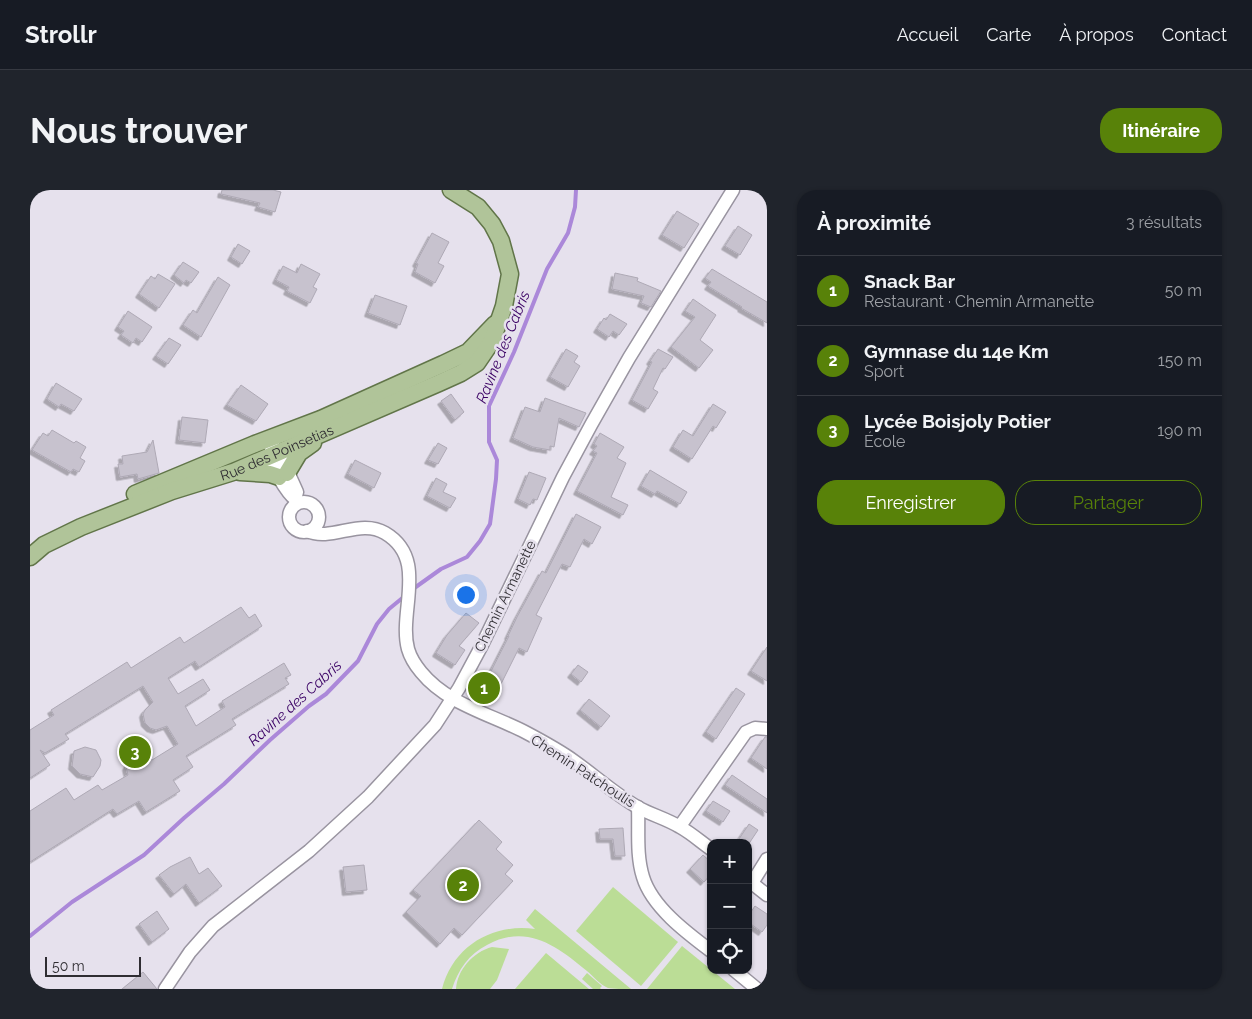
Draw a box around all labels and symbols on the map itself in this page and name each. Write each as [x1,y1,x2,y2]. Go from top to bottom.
water label: Ravine des Cabris [472,288,534,406]
street label: Rue des Poinsetias [218,422,336,484]
street label: Chemin Armanette [471,538,539,654]
your location [453,582,479,608]
water label: Ravine des Cabris [244,656,346,750]
pin: 1 [468,669,500,707]
street label: Chemin Patchoulis [528,731,638,811]
pin: 3 [119,733,151,771]
pin: 2 [447,866,479,904]
scale bar [45,954,141,977]

